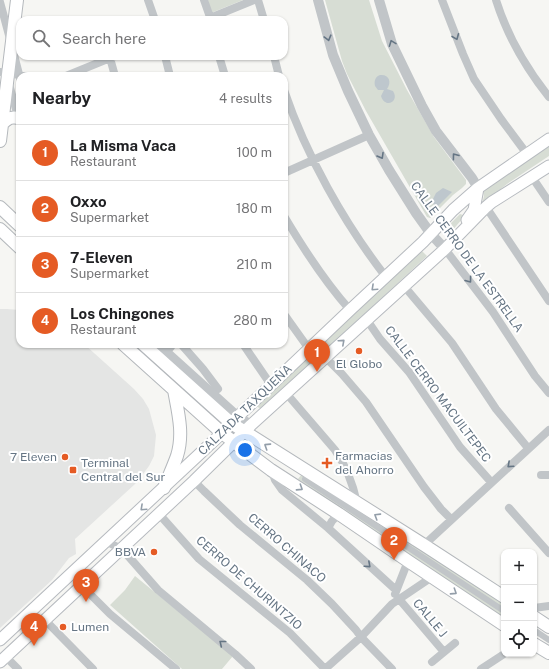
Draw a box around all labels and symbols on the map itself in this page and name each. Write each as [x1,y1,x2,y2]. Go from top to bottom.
one-way arrow [451,33,459,40]
one-way arrow [324,34,332,41]
one-way arrow [389,40,397,47]
one-way arrow [376,152,383,159]
one-way arrow [453,154,460,161]
street label: CALLE CERRO DE LA ESTRELLA [408,179,527,335]
one-way arrow [464,276,471,283]
one-way arrow [371,283,379,290]
street label: CALLE CERRO MACUILTEPEC [382,323,494,465]
pin: 1 [304,339,330,372]
one-way arrow [338,340,345,347]
marker: El Globo [354,346,364,356]
place label: El Globo [336,357,383,371]
street label: CALZADA TAXQUEÑA [195,361,295,458]
your location [235,440,255,460]
one-way arrow [264,443,271,451]
place label: Farmacias del Ahorro [335,449,394,477]
place label: 7 Eleven [10,450,57,464]
marker: 7 Eleven [60,452,70,462]
place label: Terminal Central del Sur [81,456,165,484]
marker: Farmacias del Ahorro [322,458,332,468]
one-way arrow [507,461,514,468]
marker: Terminal Central del Sur [68,465,78,475]
one-way arrow [296,483,303,491]
one-way arrow [140,503,148,511]
street label: CERRO CHINACO [245,510,329,586]
one-way arrow [374,513,381,520]
pin: 2 [381,527,407,560]
street label: CERRO DE CHURINTZIO [193,533,305,633]
place label: BBVA [115,545,146,559]
marker: BBVA [149,547,159,557]
one-way arrow [363,560,371,567]
pin: 3 [73,569,99,602]
one-way arrow [450,587,457,595]
street label: CALLE J [410,596,450,640]
pin: 4 [21,613,47,646]
place label: Lumen [71,620,109,634]
marker: Lumen [58,622,68,632]
one-way arrow [219,640,226,647]

